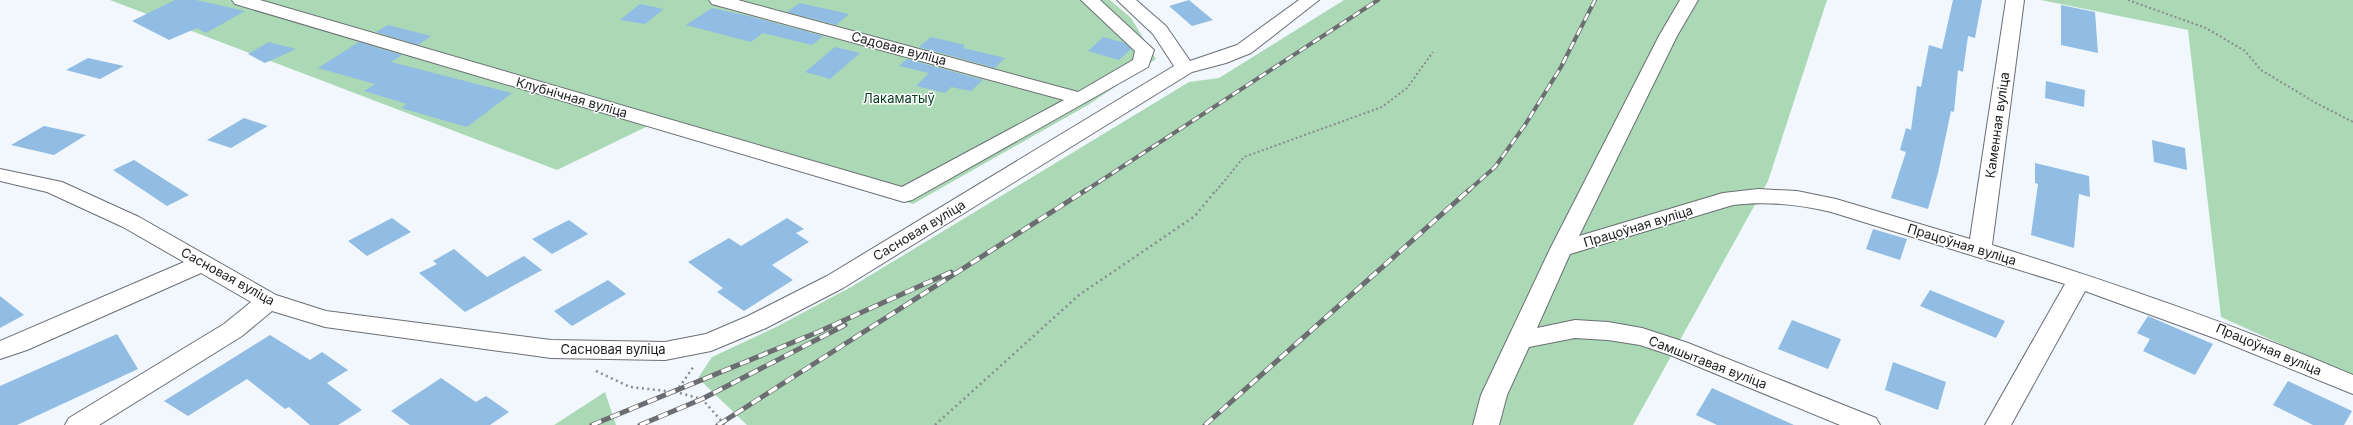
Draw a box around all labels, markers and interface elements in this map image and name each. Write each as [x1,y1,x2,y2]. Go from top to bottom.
street label: Садовая вуліца [850,28,948,68]
street label: Каменная вуліца [1982,71,2012,179]
street label: Клубнічная вуліца [515,73,629,121]
park label: Лакаматыў [863,90,935,106]
street label: Сасновая вуліца [870,196,968,264]
street label: Працоўная вуліца [1582,202,1694,250]
street label: Працоўная вуліца [1906,220,2018,268]
street label: Сасновая вуліца [178,244,278,308]
street label: Працоўная вуліца [2214,320,2324,378]
street label: Самшытавая вуліца [1646,332,1770,392]
street label: Сасновая вуліца [561,341,665,357]

